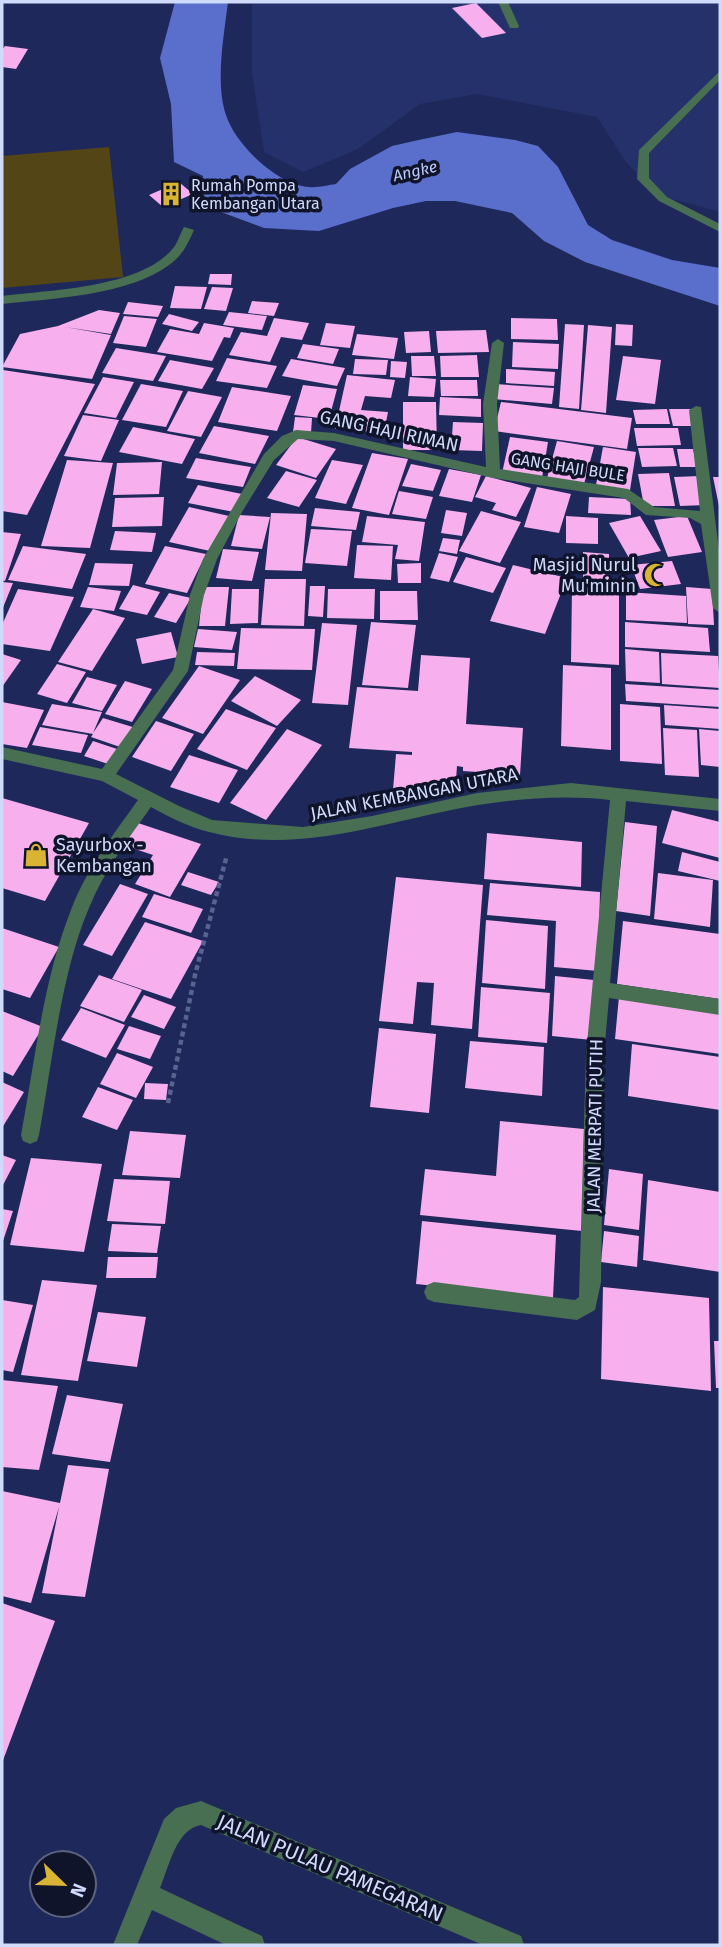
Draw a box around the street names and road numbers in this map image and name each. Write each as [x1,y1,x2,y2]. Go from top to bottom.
street label: GANG HAJI RIMAN [318,406,460,456]
street label: GANG HAJI BULE [510,449,626,485]
street label: JALAN KEMBANGAN UTARA [309,763,520,825]
street label: JALAN MERPATI PUTIH [582,1039,608,1213]
street label: JALAN PULAU PAMEGARAN [213,1808,447,1928]

